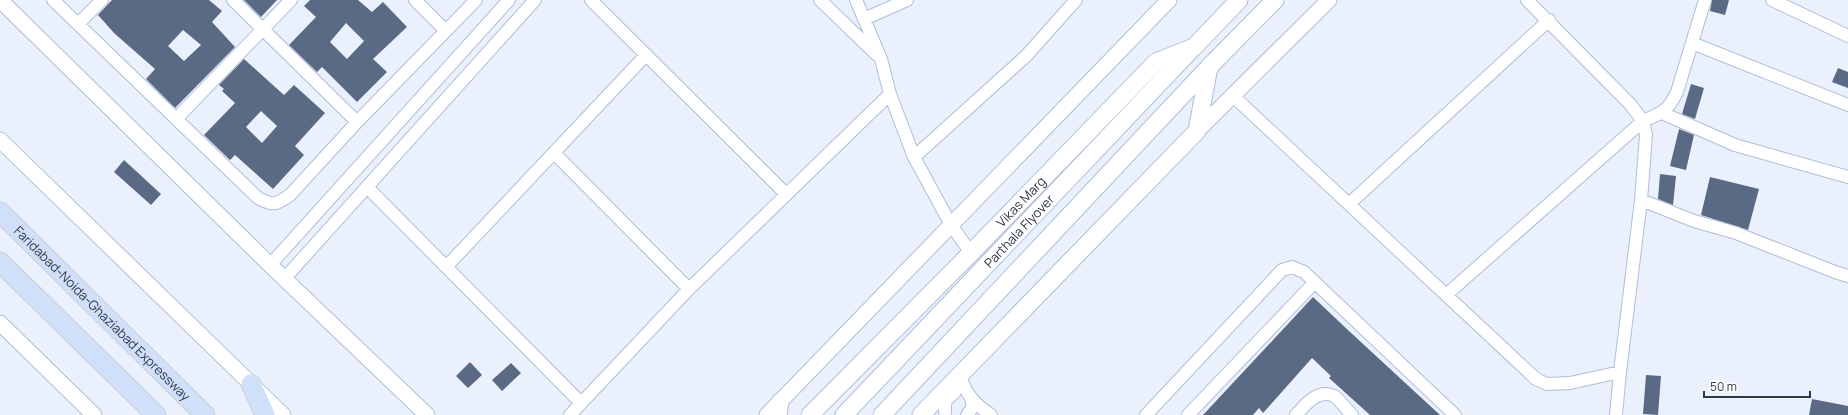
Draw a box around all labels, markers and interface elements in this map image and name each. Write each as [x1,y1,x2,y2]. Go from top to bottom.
street label: Vikas Marg [992,172,1050,231]
street label: Parthala Flyover [980,190,1058,271]
street label: Faridabad-Noida-Ghaziabad Expressway [10,222,195,405]
scale bar [1704,373,1810,399]
text: 50 m [1710,378,1737,395]

